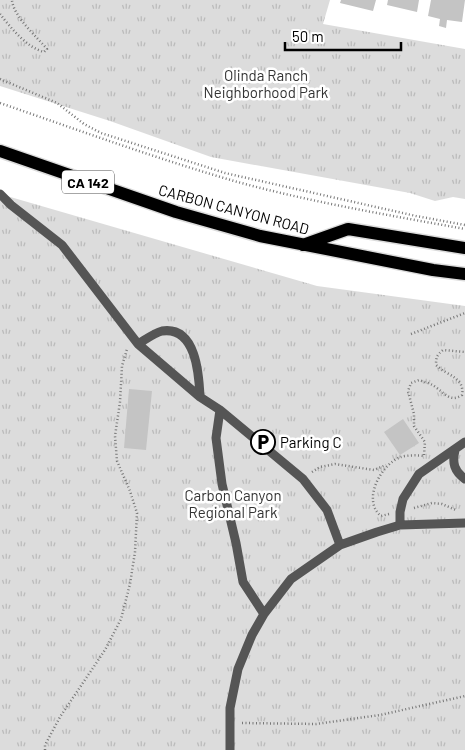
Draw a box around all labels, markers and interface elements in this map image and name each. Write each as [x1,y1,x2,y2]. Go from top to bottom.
scale bar [285,20,401,52]
text: 50 m [292,27,324,45]
park label: Olinda Ranch Neighborhood Park [204,66,329,101]
road number: CA 142 [62,170,114,193]
street label: CARBON CANYON ROAD [157,180,311,238]
parking icon: Parking C [250,429,276,455]
place label: Parking C [280,433,342,451]
park label: Carbon Canyon Regional Park [184,486,282,521]

